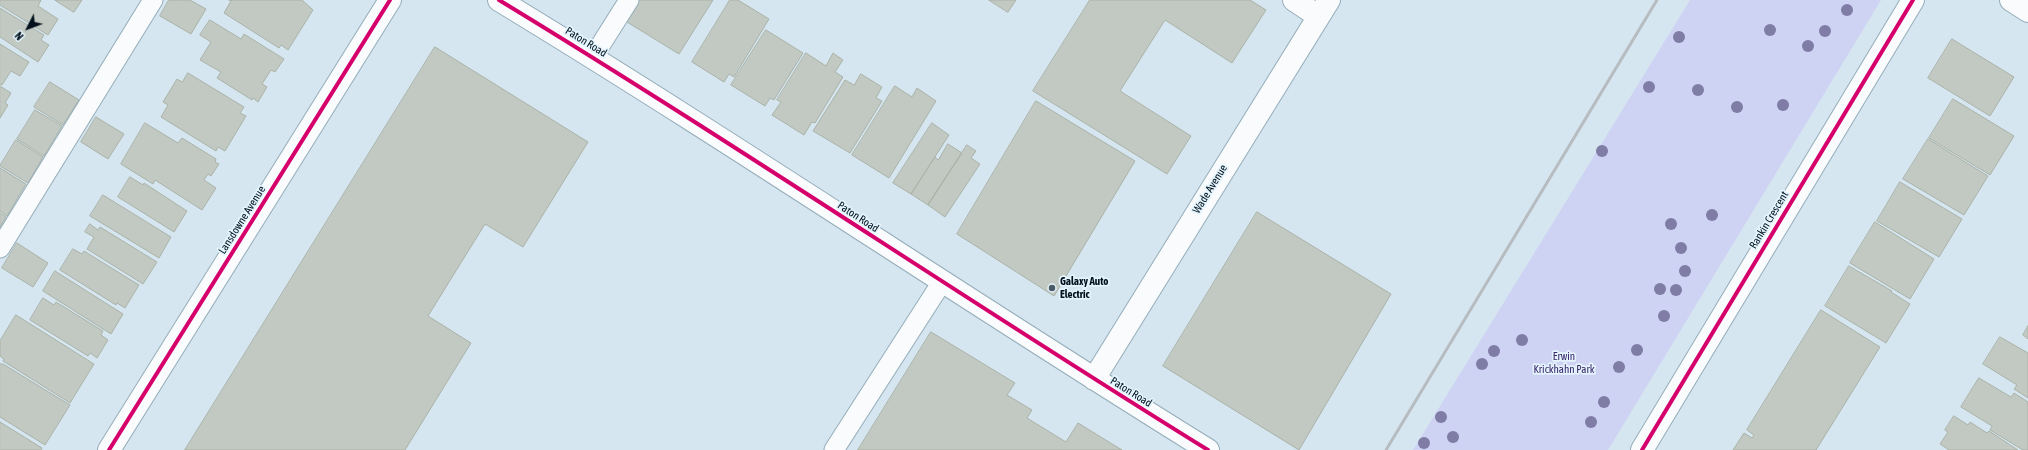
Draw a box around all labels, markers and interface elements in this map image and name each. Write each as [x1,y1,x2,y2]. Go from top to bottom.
north arrow [8,8,48,48]
street label: Paton Road [563,24,609,60]
text: N [12,30,26,42]
street label: Wade Avenue [1190,162,1230,216]
street label: Lansdowne Avenue [216,184,268,256]
street label: Rankin Crescent [1747,189,1791,251]
street label: Paton Road [835,199,881,235]
place label: Galaxy Auto Electric [1060,275,1108,301]
marker: Galaxy Auto Electric [1047,283,1057,293]
park label: Erwin Krickhahn Park [1533,350,1595,376]
street label: Paton Road [1108,374,1154,410]

